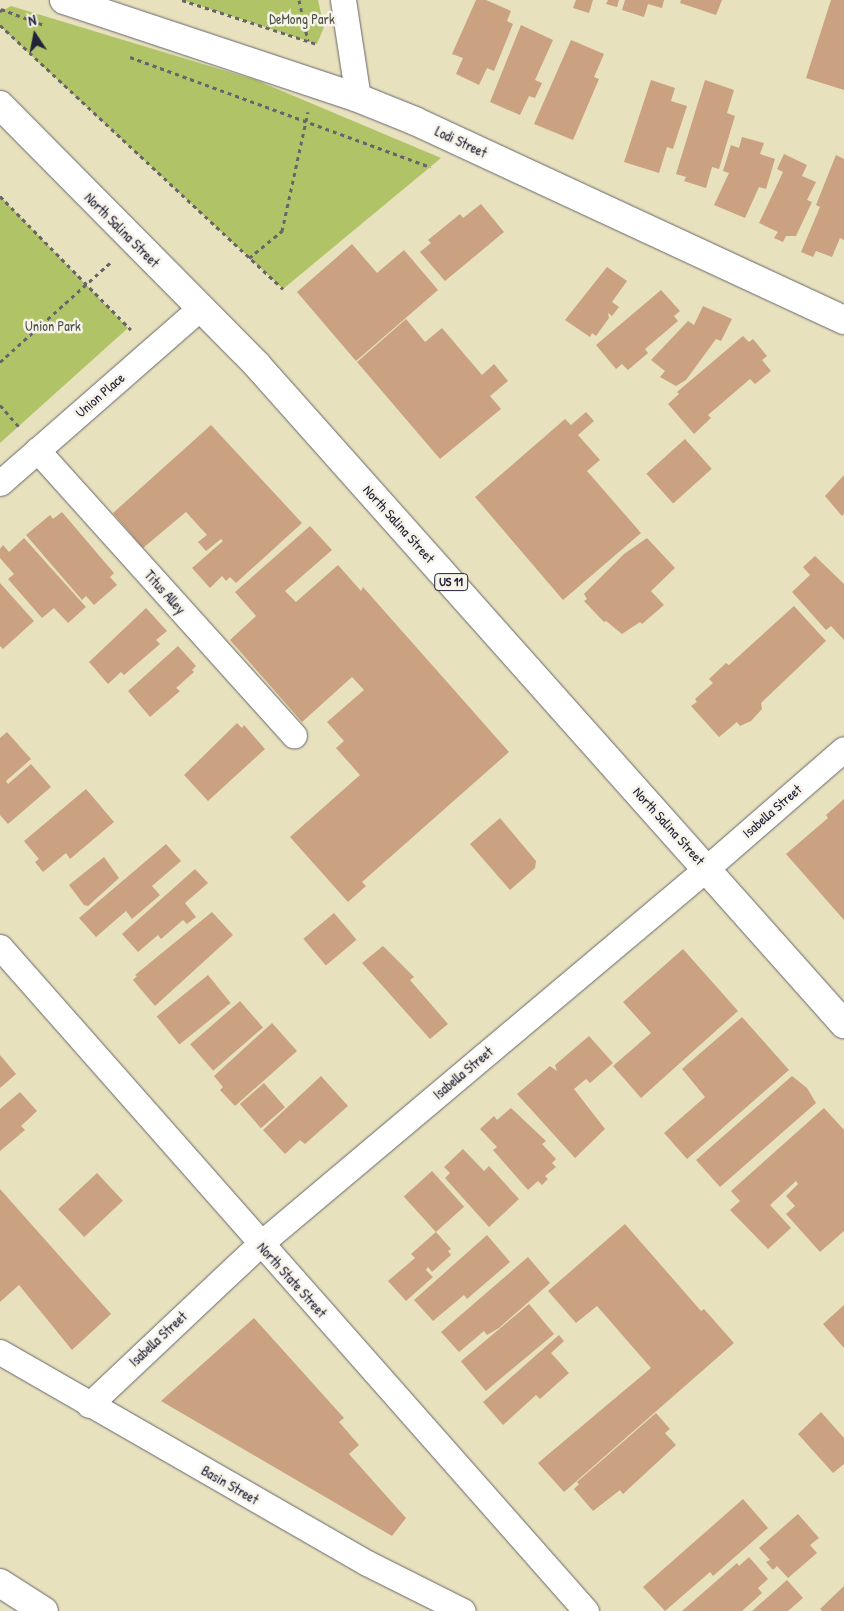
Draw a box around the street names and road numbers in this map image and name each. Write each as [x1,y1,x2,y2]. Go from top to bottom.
street label: Lodi Street [432,123,490,161]
street label: North Salina Street [81,189,163,271]
street label: Union Place [72,369,128,421]
street label: North Salina Street [360,482,438,566]
street label: Titus Alley [141,567,189,617]
road number: US 11 [434,572,468,592]
street label: Isabella Street [739,781,805,841]
street label: North Salina Street [630,784,708,868]
street label: Isabella Street [430,1043,496,1103]
street label: North State Street [254,1239,330,1321]
street label: Isabella Street [126,1308,190,1370]
street label: Basin Street [198,1462,262,1508]

